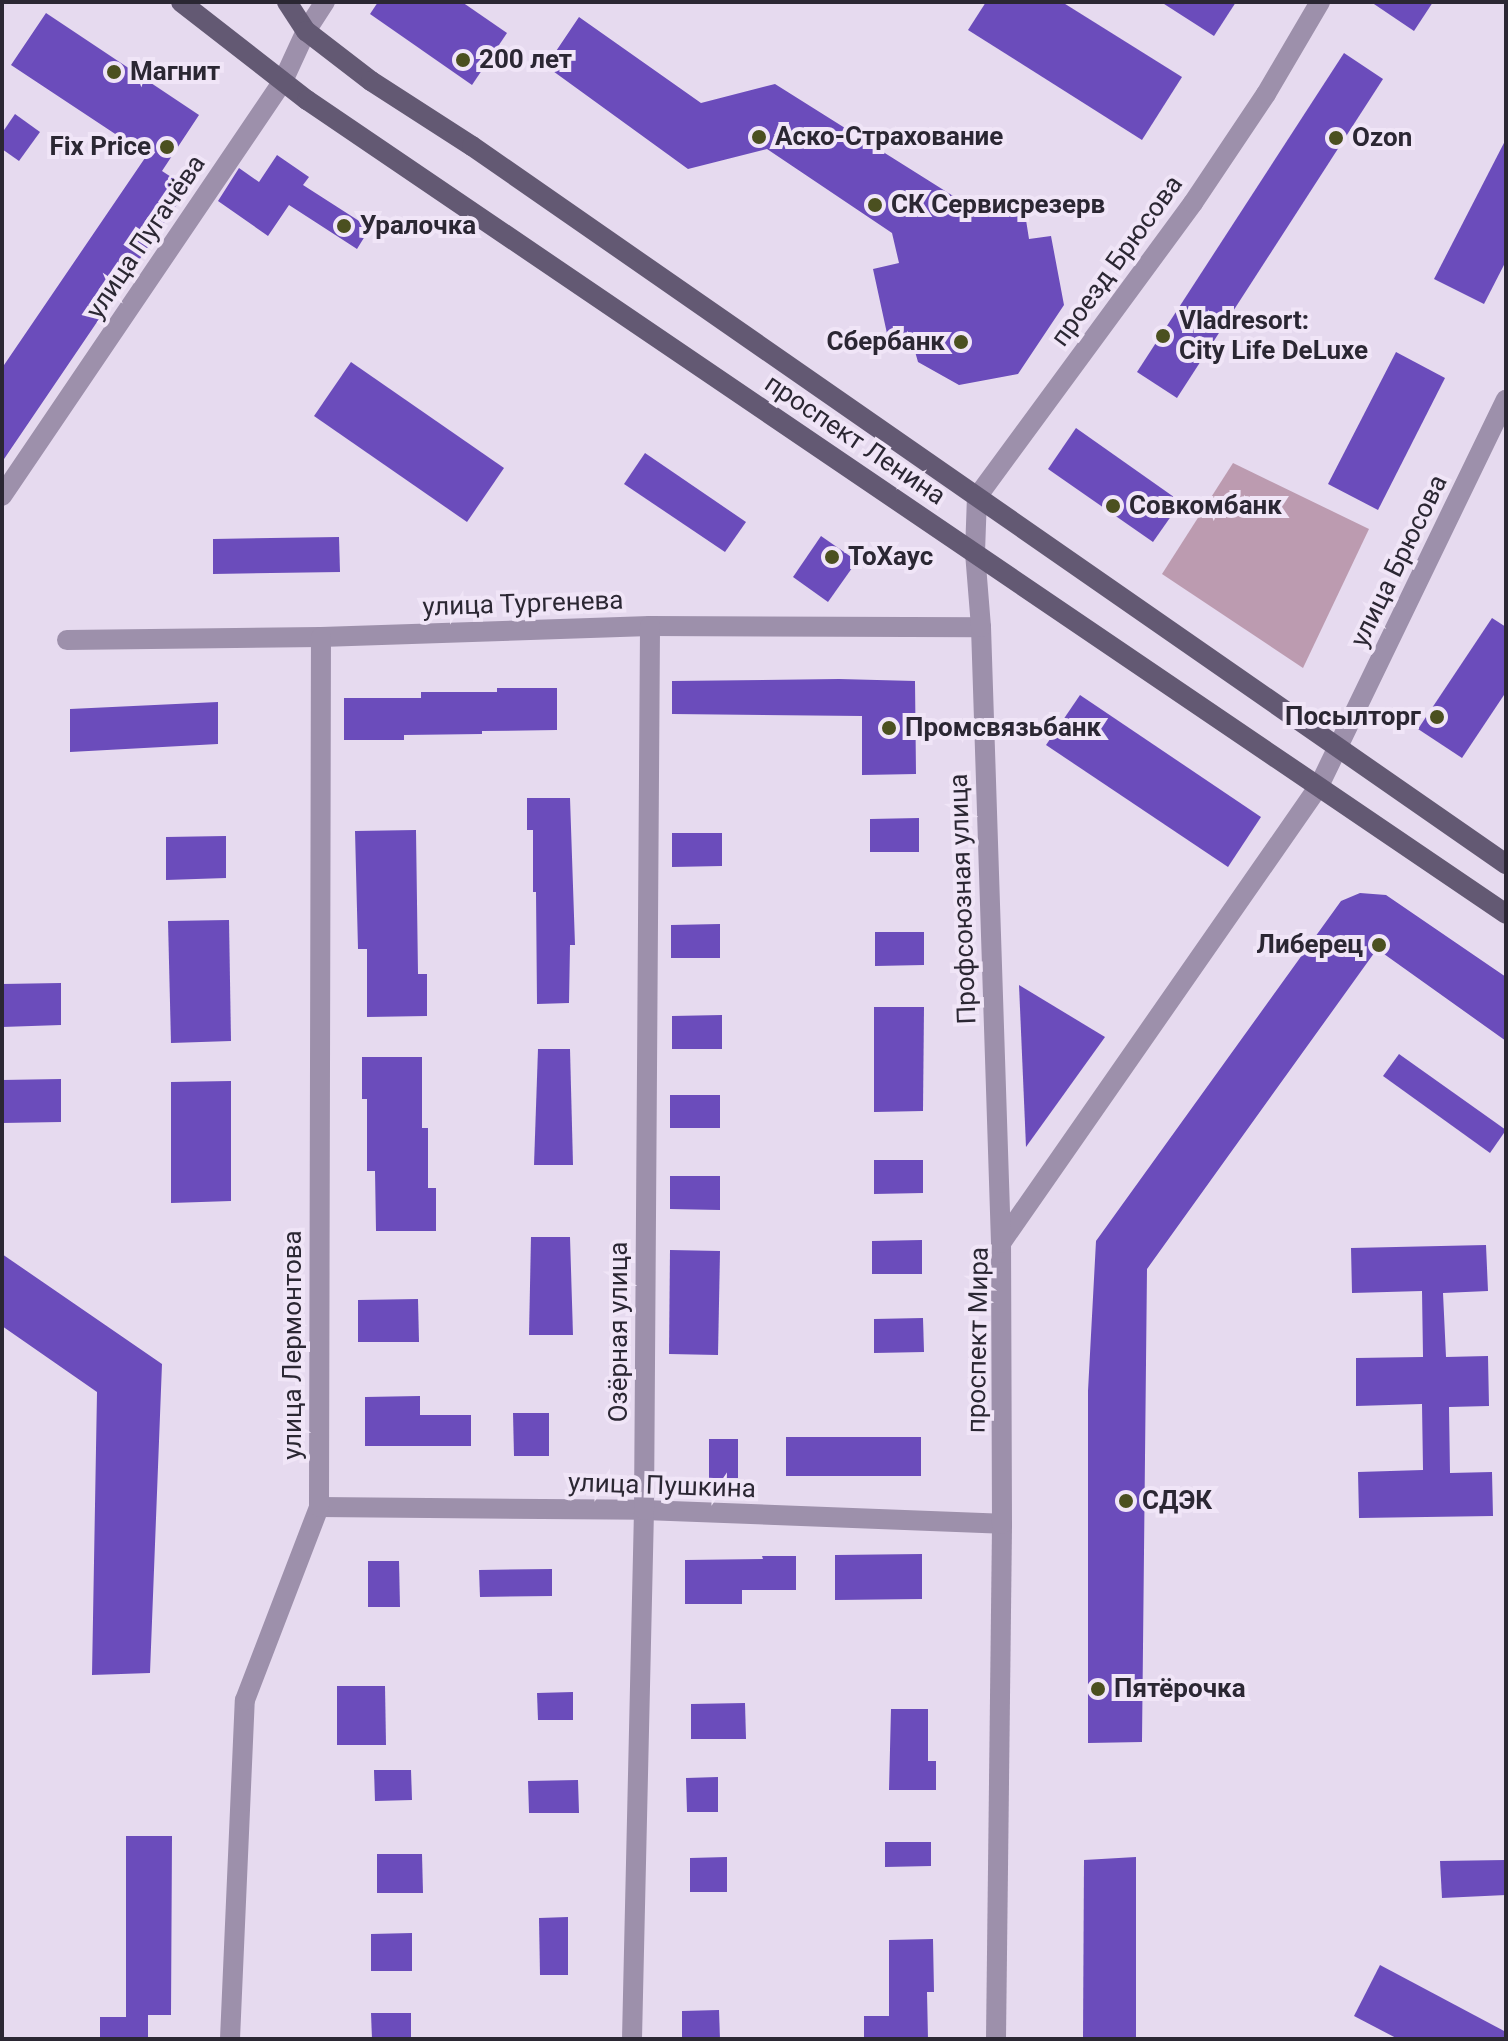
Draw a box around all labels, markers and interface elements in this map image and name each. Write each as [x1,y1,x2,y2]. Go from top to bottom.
place label: 200 лет [479,44,572,76]
marker: 200 лет [454,51,472,69]
place label: Магнит [130,56,220,88]
marker: Магнит [105,63,123,81]
place label: Аско-Страхование [775,121,1003,153]
place label: Ozon [1352,122,1412,154]
marker: Аско-Страхование [750,128,768,146]
marker: Ozon [1327,129,1345,147]
place label: Fix Price [49,131,151,163]
marker: Fix Price [158,138,176,156]
street label: улица Пугачёва [80,149,212,325]
street label: проезд Брюсова [1045,170,1189,352]
place label: СК Сервисрезерв [891,189,1105,221]
marker: СК Сервисрезерв [866,196,884,214]
place label: Уралочка [360,210,476,242]
marker: Уралочка [335,217,353,235]
place label: Vladresort: City Life DeLuxe [1179,305,1368,366]
place label: Сбербанк [826,326,945,358]
marker: Vladresort: City Life DeLuxe [1154,327,1172,345]
marker: Сбербанк [952,333,970,351]
street label: проспект Ленина [759,368,951,512]
street label: улица Брюсова [1344,470,1454,652]
place label: Совкомбанк [1129,490,1282,522]
marker: Совкомбанк [1104,497,1122,515]
place label: ТоХаус [848,541,933,573]
marker: ТоХаус [823,548,841,566]
street label: улица Тургенева [422,585,624,623]
place label: Посылторг [1285,701,1421,733]
marker: Посылторг [1428,708,1446,726]
place label: Промсвязьбанк [905,712,1101,744]
marker: Промсвязьбанк [880,719,898,737]
street label: Профсоюзная улица [943,773,983,1025]
place label: Либерец [1257,929,1363,961]
marker: Либерец [1370,936,1388,954]
street label: улица Лермонтова [277,1230,309,1460]
street label: Озёрная улица [603,1242,635,1422]
street label: проспект Мира [961,1247,995,1433]
street label: улица Пушкина [568,1467,756,1505]
place label: СДЭК [1142,1485,1212,1517]
marker: СДЭК [1117,1492,1135,1510]
place label: Пятёрочка [1114,1673,1246,1705]
marker: Пятёрочка [1089,1680,1107,1698]

